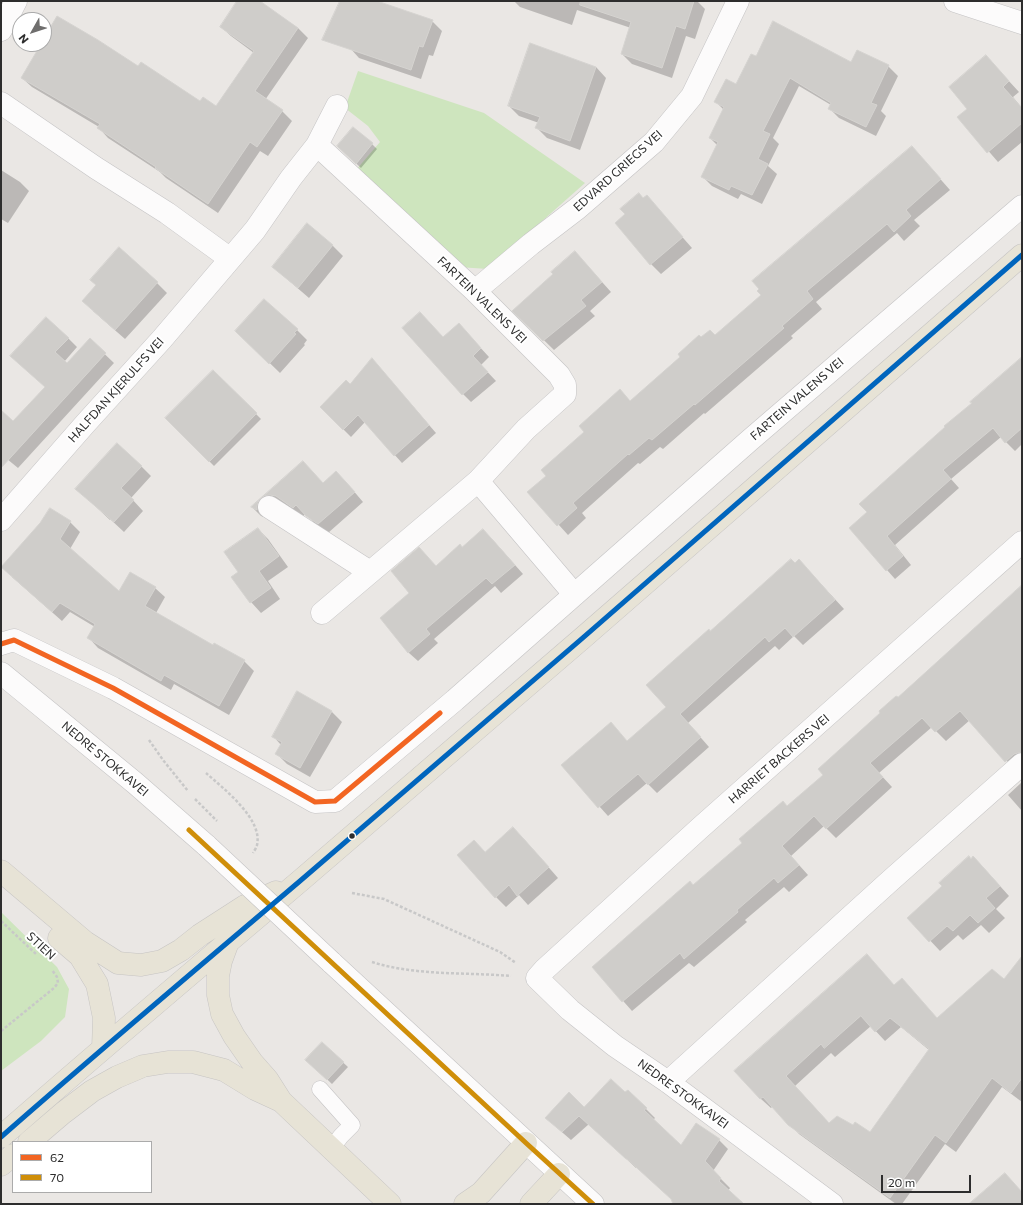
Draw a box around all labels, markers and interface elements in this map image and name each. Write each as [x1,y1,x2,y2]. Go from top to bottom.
north arrow [12,12,52,52]
text: N [15,32,31,47]
street label: EDVARD GRIEGS VEI [571,127,665,215]
street label: FARTEIN VALENS VEI [434,254,530,346]
street label: HALFDAN KJERULFS VEI [65,335,167,445]
street label: FARTEIN VALENS VEI [747,355,847,443]
street label: HARRIET BACKERS VEI [726,711,832,807]
street label: NEDRE STOKKAVEI [59,719,151,799]
unlabelled marker [347,831,357,841]
street label: STIEN [24,929,58,963]
street label: NEDRE STOKKAVEI [635,1056,731,1132]
legend [12,1141,152,1193]
text: 62 [50,1150,64,1164]
scale bar [883,1167,973,1193]
text: 70 [50,1170,64,1184]
text: 20 m [888,1175,915,1189]

